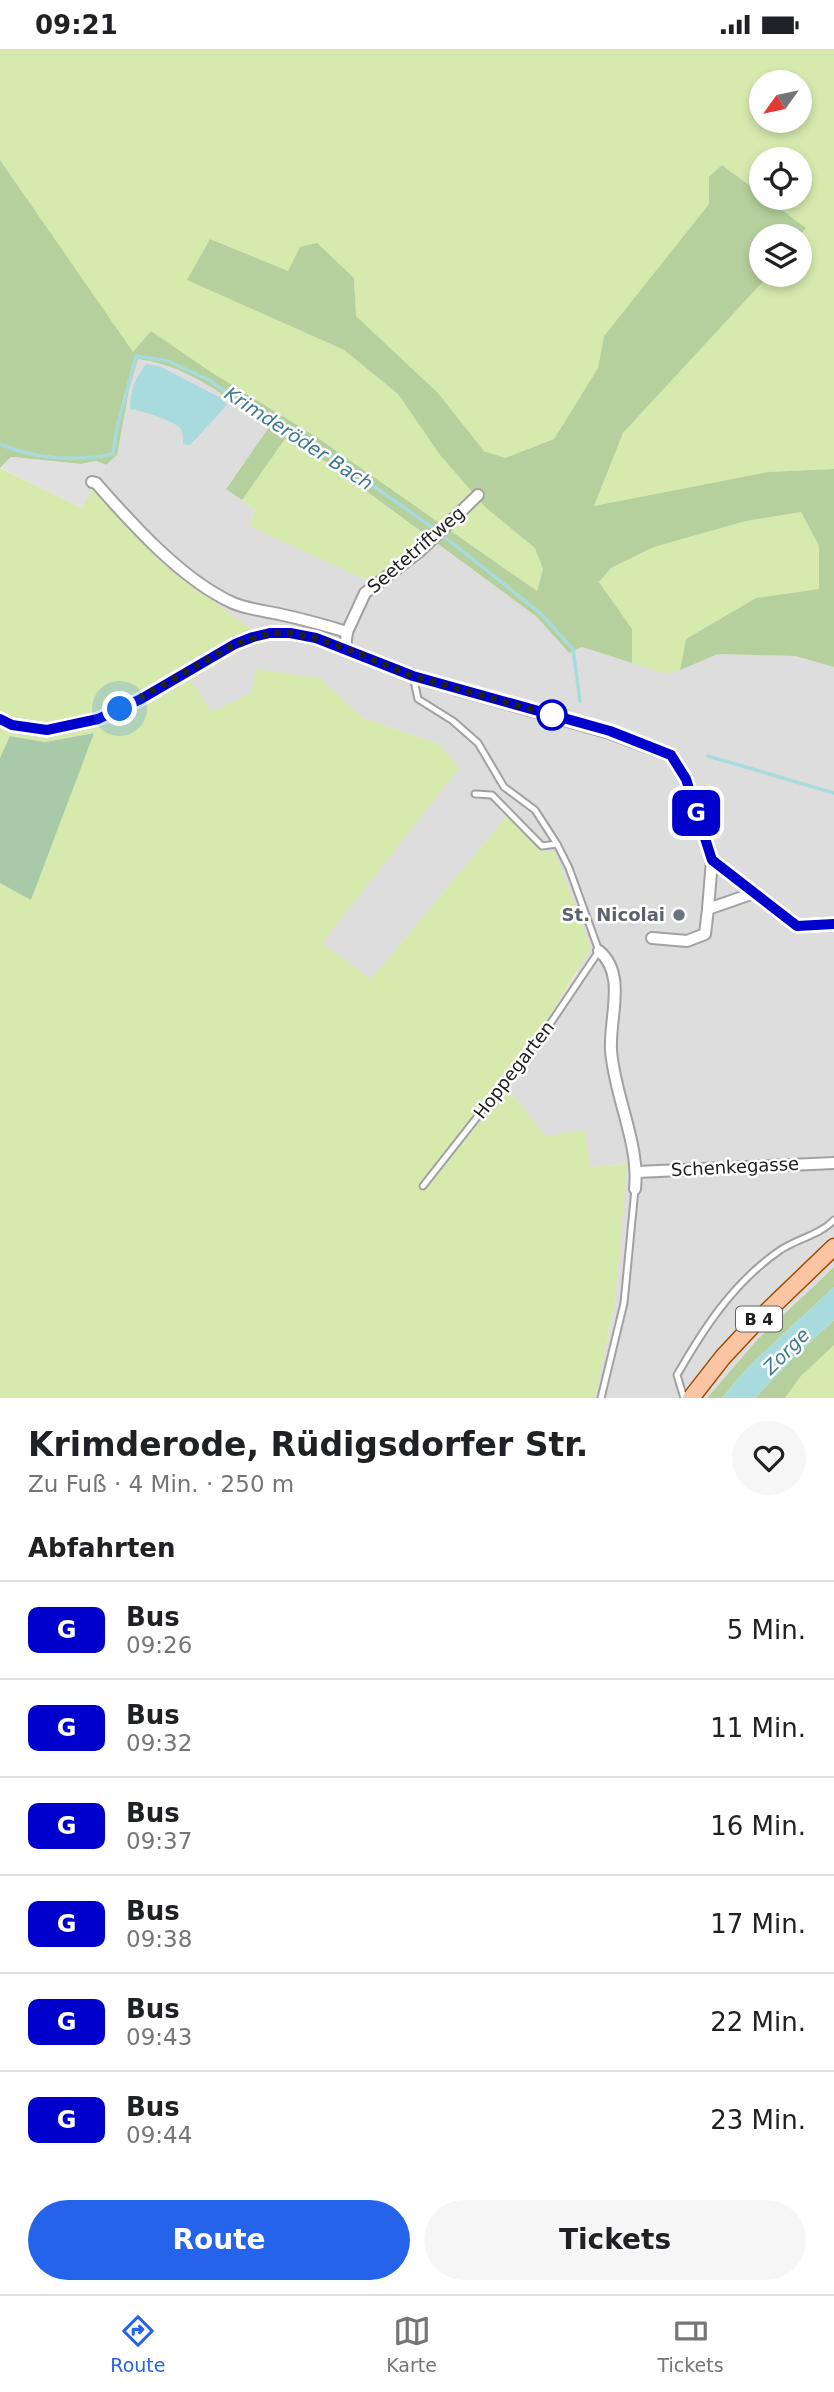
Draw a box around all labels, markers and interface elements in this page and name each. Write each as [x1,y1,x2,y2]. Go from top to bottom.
text: 09:21 [35,10,118,40]
north arrow [749,70,812,133]
map controls [749,70,812,287]
button: locate [749,147,812,210]
button: layers [749,224,812,287]
water label: Krimderöder Bach [221,382,377,494]
street label: Seetetriftweg [363,502,468,597]
your location [102,691,137,726]
unlabelled marker [537,700,567,730]
line badge: G [673,790,719,836]
text: G [686,799,706,827]
place label: St. Nicolai [562,904,665,925]
marker: St. Nicolai [671,907,687,923]
street label: Hoppegarten [469,1017,558,1123]
street label: Schenkegasse [670,1153,800,1180]
road number: B 4 [736,1307,782,1331]
water label: Zorge [758,1323,814,1379]
button: heart [732,1421,806,1495]
text: Krimderode, Rüdigsdorfer Str. [28,1425,588,1464]
text: Zu Fuß · 4 Min. · 250 m [28,1471,294,1497]
text: Abfahrten [28,1533,176,1563]
text: Bus [126,1602,180,1632]
text: 5 Min. [727,1615,806,1645]
text: G [57,1616,76,1644]
text: 09:26 [126,1632,192,1658]
text: Bus [126,1700,180,1730]
text: 11 Min. [710,1713,806,1743]
text: G [57,1714,76,1742]
text: 09:32 [126,1730,192,1756]
text: Bus [126,1798,180,1828]
text: 16 Min. [710,1811,806,1841]
text: G [57,1812,76,1840]
text: 09:37 [126,1828,192,1854]
text: Bus [126,1896,180,1926]
text: 17 Min. [710,1909,806,1939]
text: G [57,1910,76,1938]
text: 09:38 [126,1926,192,1952]
text: Bus [126,1994,180,2024]
text: 22 Min. [710,2007,806,2037]
text: G [57,2008,76,2036]
text: 09:43 [126,2024,192,2050]
text: Bus [126,2092,180,2122]
text: 23 Min. [710,2105,806,2135]
text: G [57,2106,76,2134]
text: 09:44 [126,2122,192,2148]
button: Route [28,2200,410,2280]
button: Tickets [424,2200,806,2280]
tab: Route [110,2312,165,2376]
tab: Karte [386,2312,437,2376]
tab: Tickets [658,2312,724,2376]

